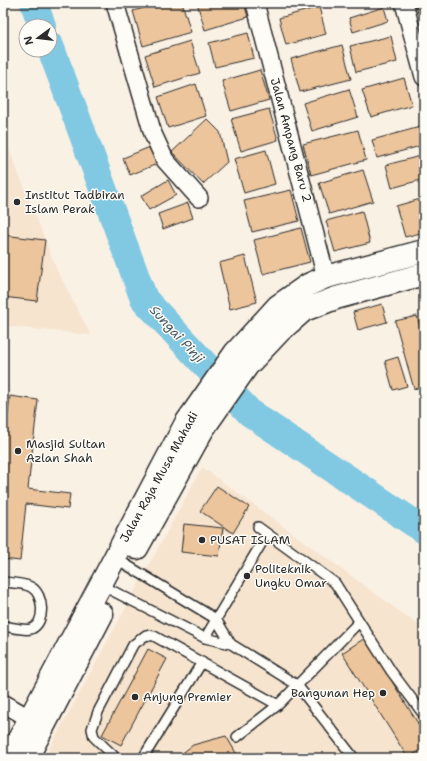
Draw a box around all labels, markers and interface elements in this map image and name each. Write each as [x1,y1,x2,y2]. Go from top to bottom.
north arrow [18,18,58,58]
text: N [20,34,37,47]
street label: Jalan Ampang Baru 2 [267,76,315,204]
place label: Institut Tadbiran Islam Perak [25,187,125,217]
marker: Institut Tadbiran Islam Perak [12,197,22,207]
water label: Sungai Pinji [146,302,208,367]
street label: Jalan Raja Musa Mahadi [116,409,202,545]
place label: Masjid Sultan Azlan Shah [26,436,105,466]
marker: Masjid Sultan Azlan Shah [13,446,23,456]
place label: PUSAT ISLAM [210,532,291,548]
marker: PUSAT ISLAM [197,535,207,545]
place label: Politeknik Ungku Omar [255,561,327,591]
marker: Politeknik Ungku Omar [242,571,252,581]
place label: Bangunan Hep [291,685,375,701]
marker: Bangunan Hep [378,688,388,698]
place label: Anjung Premier [143,689,232,705]
marker: Anjung Premier [130,692,140,702]

